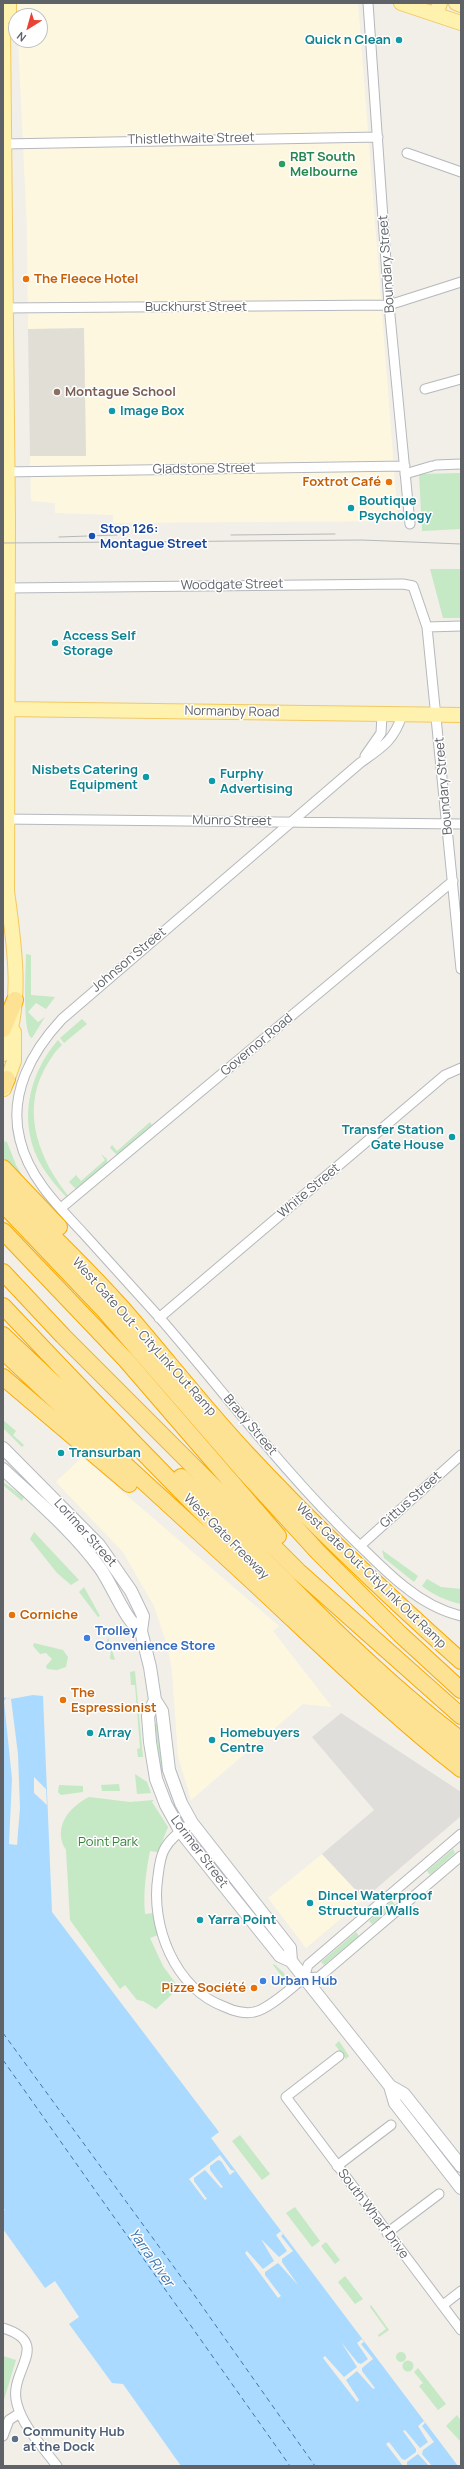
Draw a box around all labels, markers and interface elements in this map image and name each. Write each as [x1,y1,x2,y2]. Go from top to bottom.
north arrow [8,8,48,48]
text: N [13,29,29,46]
place label: Quick n Clean [305,32,391,48]
marker: Quick n Clean [394,35,404,45]
street label: Thistlethwaite Street [127,130,255,148]
place label: RBT South Melbourne [290,149,358,180]
marker: RBT South Melbourne [277,159,287,169]
street label: Boundary Street [376,214,398,314]
place label: The Fleece Hotel [34,271,138,287]
marker: The Fleece Hotel [21,274,31,284]
street label: Buckhurst Street [145,299,247,315]
place label: Montague School [65,384,176,400]
marker: Montague School [52,387,62,397]
place label: Image Box [120,403,184,419]
marker: Image Box [107,406,117,416]
street label: Gladstone Street [153,460,255,478]
place label: Foxtrot Café [303,474,381,490]
marker: Foxtrot Café [384,477,394,487]
place label: Boutique Psychology [359,493,432,524]
marker: Boutique Psychology [346,503,356,513]
place label: Stop 126: Montague Street [100,521,207,552]
marker: Stop 126: Montague Street [87,531,97,541]
street label: Woodgate Street [181,576,283,594]
place label: Access Self Storage [63,628,136,659]
marker: Access Self Storage [50,638,60,648]
street label: Normanby Road [184,703,280,721]
street label: Boundary Street [432,736,456,836]
place label: Nisbets Catering Equipment [32,762,138,793]
place label: Furphy Advertising [220,766,293,797]
marker: Nisbets Catering Equipment [141,772,151,782]
marker: Furphy Advertising [207,776,217,786]
street label: Munro Street [192,813,272,829]
street label: Johnson Street [89,924,169,996]
street label: Governor Road [218,1011,296,1079]
place label: Transfer Station Gate House [342,1122,444,1153]
marker: Transfer Station Gate House [447,1132,457,1142]
street label: White Street [275,1161,343,1221]
street label: West Gate Out - CityLink Out Ramp [69,1255,219,1419]
street label: Brady Street [220,1391,280,1459]
place label: Transurban [69,1445,141,1461]
marker: Transurban [56,1448,66,1458]
street label: Gittus Street [377,1468,445,1532]
street label: West Gate Freeway [180,1491,272,1583]
street label: Lorimer Street [50,1496,120,1570]
street label: West Gate Out-CityLink Out Ramp [293,1500,449,1652]
place label: Corniche [20,1607,78,1623]
marker: Corniche [7,1610,17,1620]
place label: Trolley Convenience Store [95,1623,215,1654]
marker: Trolley Convenience Store [82,1633,92,1643]
place label: The Espressionist [71,1685,157,1716]
marker: The Espressionist [58,1695,68,1705]
place label: Array [98,1725,131,1741]
place label: Homebuyers Centre [220,1725,300,1756]
marker: Array [85,1728,95,1738]
marker: Homebuyers Centre [207,1735,217,1745]
street label: Lorimer Street [167,1813,231,1891]
park label: Point Park [78,1834,138,1850]
place label: Dincel Waterproof Structural Walls [318,1888,432,1919]
marker: Dincel Waterproof Structural Walls [305,1898,315,1908]
place label: Yarra Point [208,1912,276,1928]
marker: Yarra Point [195,1915,205,1925]
place label: Urban Hub [271,1973,337,1989]
marker: Urban Hub [258,1976,268,1986]
place label: Pizze Société [161,1980,246,1996]
marker: Pizze Société [249,1983,259,1993]
street label: South Wharf Drive [334,2166,412,2262]
water label: Yarra River [125,2226,177,2290]
place label: Community Hub at the Dock [23,2424,125,2455]
marker: Community Hub at the Dock [10,2434,20,2444]

